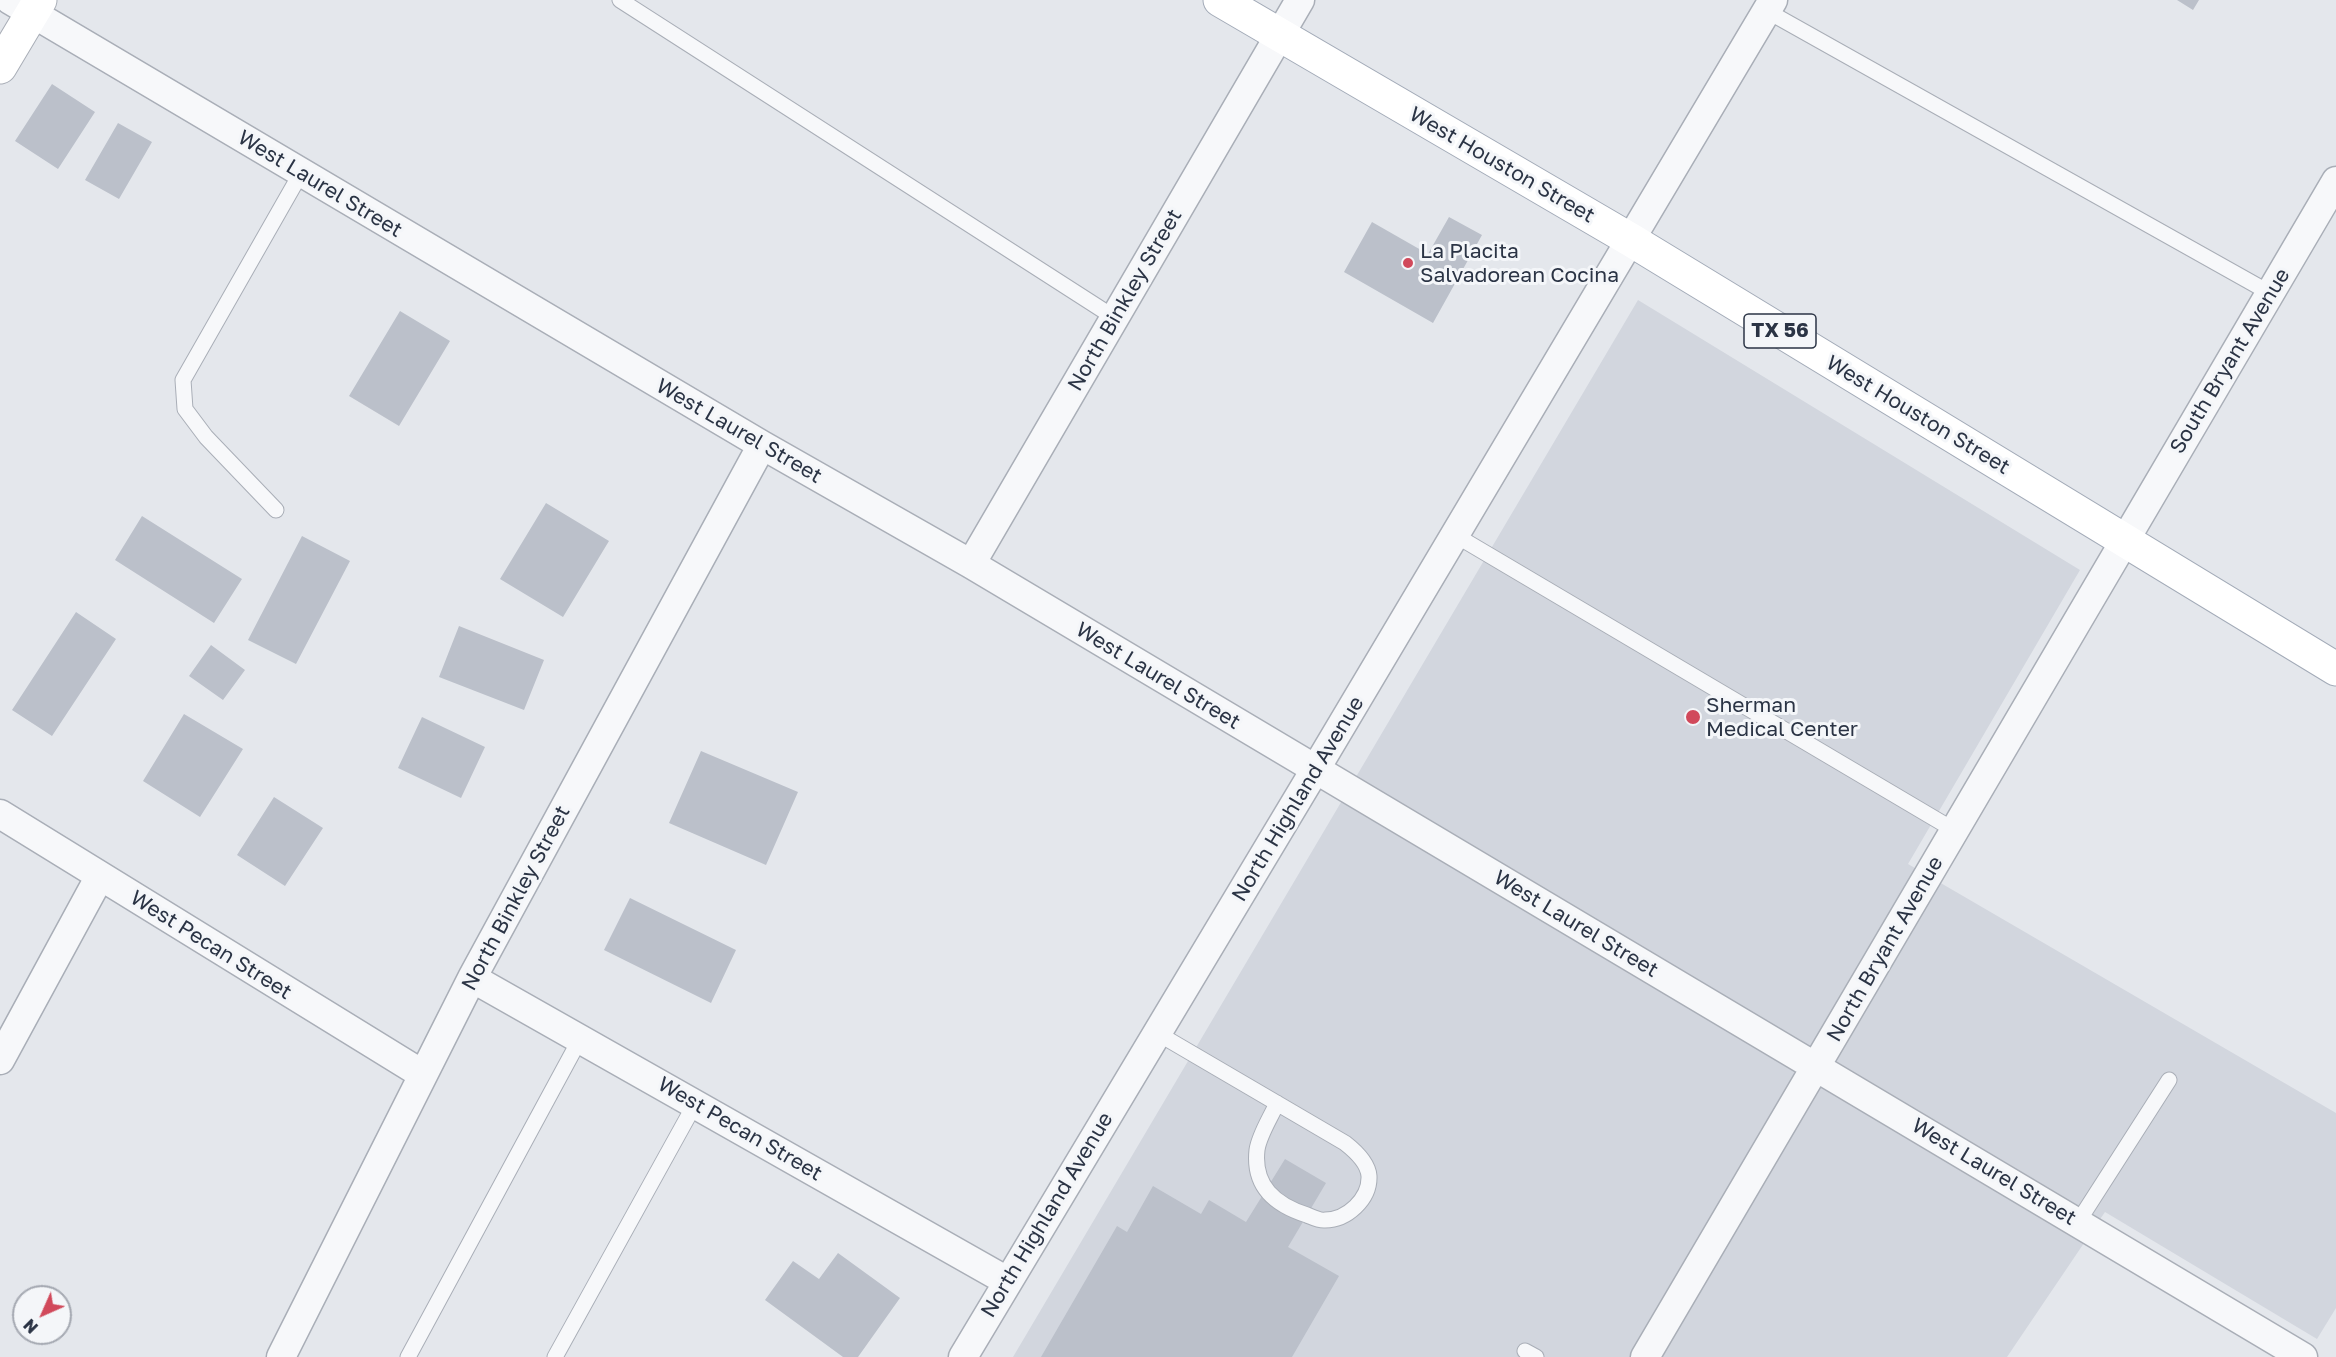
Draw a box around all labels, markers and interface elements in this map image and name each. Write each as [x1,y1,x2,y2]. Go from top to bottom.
street label: West Houston Street [1405,102,1599,228]
street label: West Laurel Street [233,125,407,243]
street label: North Binkley Street [1063,205,1187,395]
place label: La Placita Salvadorean Cocina [1420,238,1619,288]
marker: La Placita Salvadorean Cocina [1401,256,1415,270]
street label: South Bryant Avenue [2165,264,2295,458]
road number: TX 56 [1744,314,1816,348]
street label: West Houston Street [1822,350,2014,480]
street label: West Laurel Street [652,373,826,489]
street label: West Laurel Street [1071,617,1245,735]
street label: North Highland Avenue [1227,692,1369,906]
place label: Sherman Medical Center [1706,692,1858,742]
marker: Sherman Medical Center [1684,708,1702,726]
street label: North Binkley Street [457,801,575,995]
street label: North Bryant Avenue [1822,852,1948,1046]
street label: West Laurel Street [1489,865,1663,983]
street label: West Pecan Street [126,885,296,1005]
street label: West Pecan Street [653,1072,827,1186]
street label: North Highland Avenue [976,1108,1118,1322]
street label: West Laurel Street [1907,1113,2081,1231]
north arrow [12,1285,72,1345]
text: N [19,1315,42,1338]

